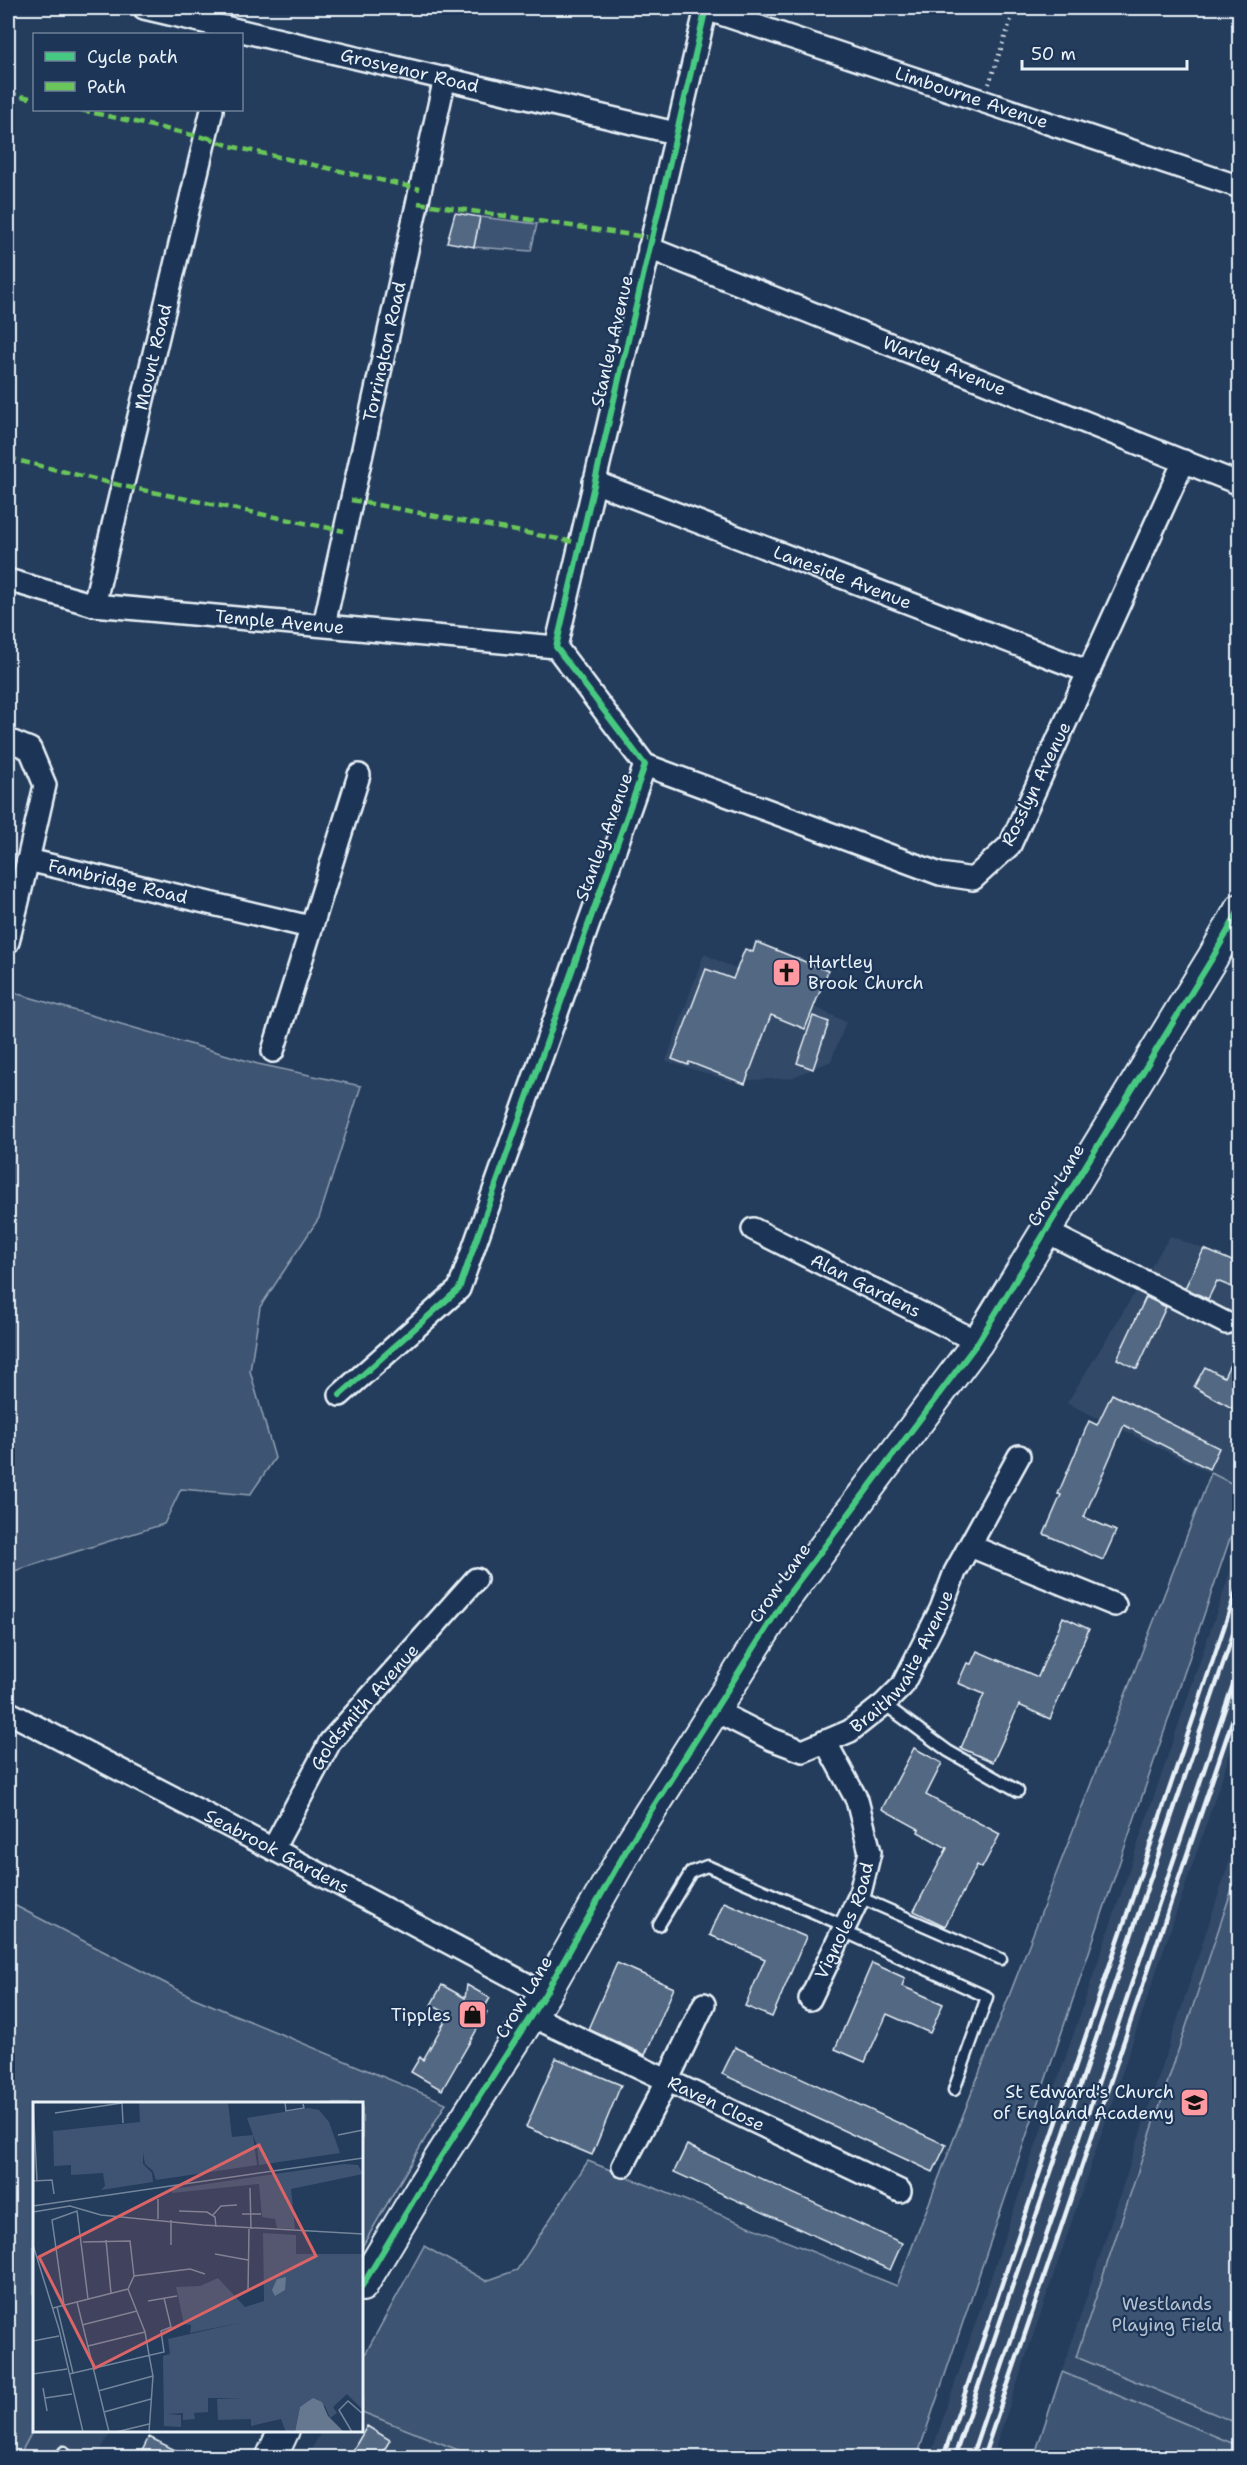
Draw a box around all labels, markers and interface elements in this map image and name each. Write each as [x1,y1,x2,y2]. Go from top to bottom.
legend [33,33,243,111]
scale bar [1022,33,1187,71]
text: 50 m [1031,42,1076,66]
street label: Grosvenor Road [338,43,481,98]
text: Cycle path [87,45,178,69]
street label: Limbourne Avenue [892,61,1051,134]
text: Path [87,75,126,99]
street label: Stanley Avenue [585,273,639,409]
street label: Torrington Road [357,279,412,424]
street label: Mount Road [129,301,177,413]
street label: Warley Avenue [879,331,1010,401]
street label: Laneside Avenue [770,540,915,615]
street label: Temple Avenue [214,604,345,640]
street label: Rosslyn Avenue [995,718,1077,850]
street label: Stanley Avenue [570,770,638,904]
street label: Fambridge Road [46,853,190,910]
place label: Hartley Brook Church [808,950,924,995]
church icon: Hartley Brook Church [771,956,803,988]
street label: Crow Lane [1022,1139,1090,1231]
street label: Alan Gardens [807,1248,925,1323]
street label: Crow Lane [744,1538,816,1628]
street label: Braithwaite Avenue [845,1587,959,1738]
street label: Goldsmith Avenue [305,1639,424,1775]
street label: Seabrook Gardens [200,1804,354,1900]
street label: Vignoles Road [809,1860,879,1983]
street label: Crow Lane [490,1951,558,2043]
shop icon: Tipples [456,1999,488,2031]
place label: Tipples [391,2003,451,2027]
street label: Raven Close [664,2070,769,2137]
place label: St Edward's Church of England Academy [993,2080,1174,2125]
school or university icon: St Edward's Church of England Academy [1179,2086,1211,2118]
inset map [33,2102,363,2432]
park label: Westlands Playing Field [1111,2292,1223,2337]

